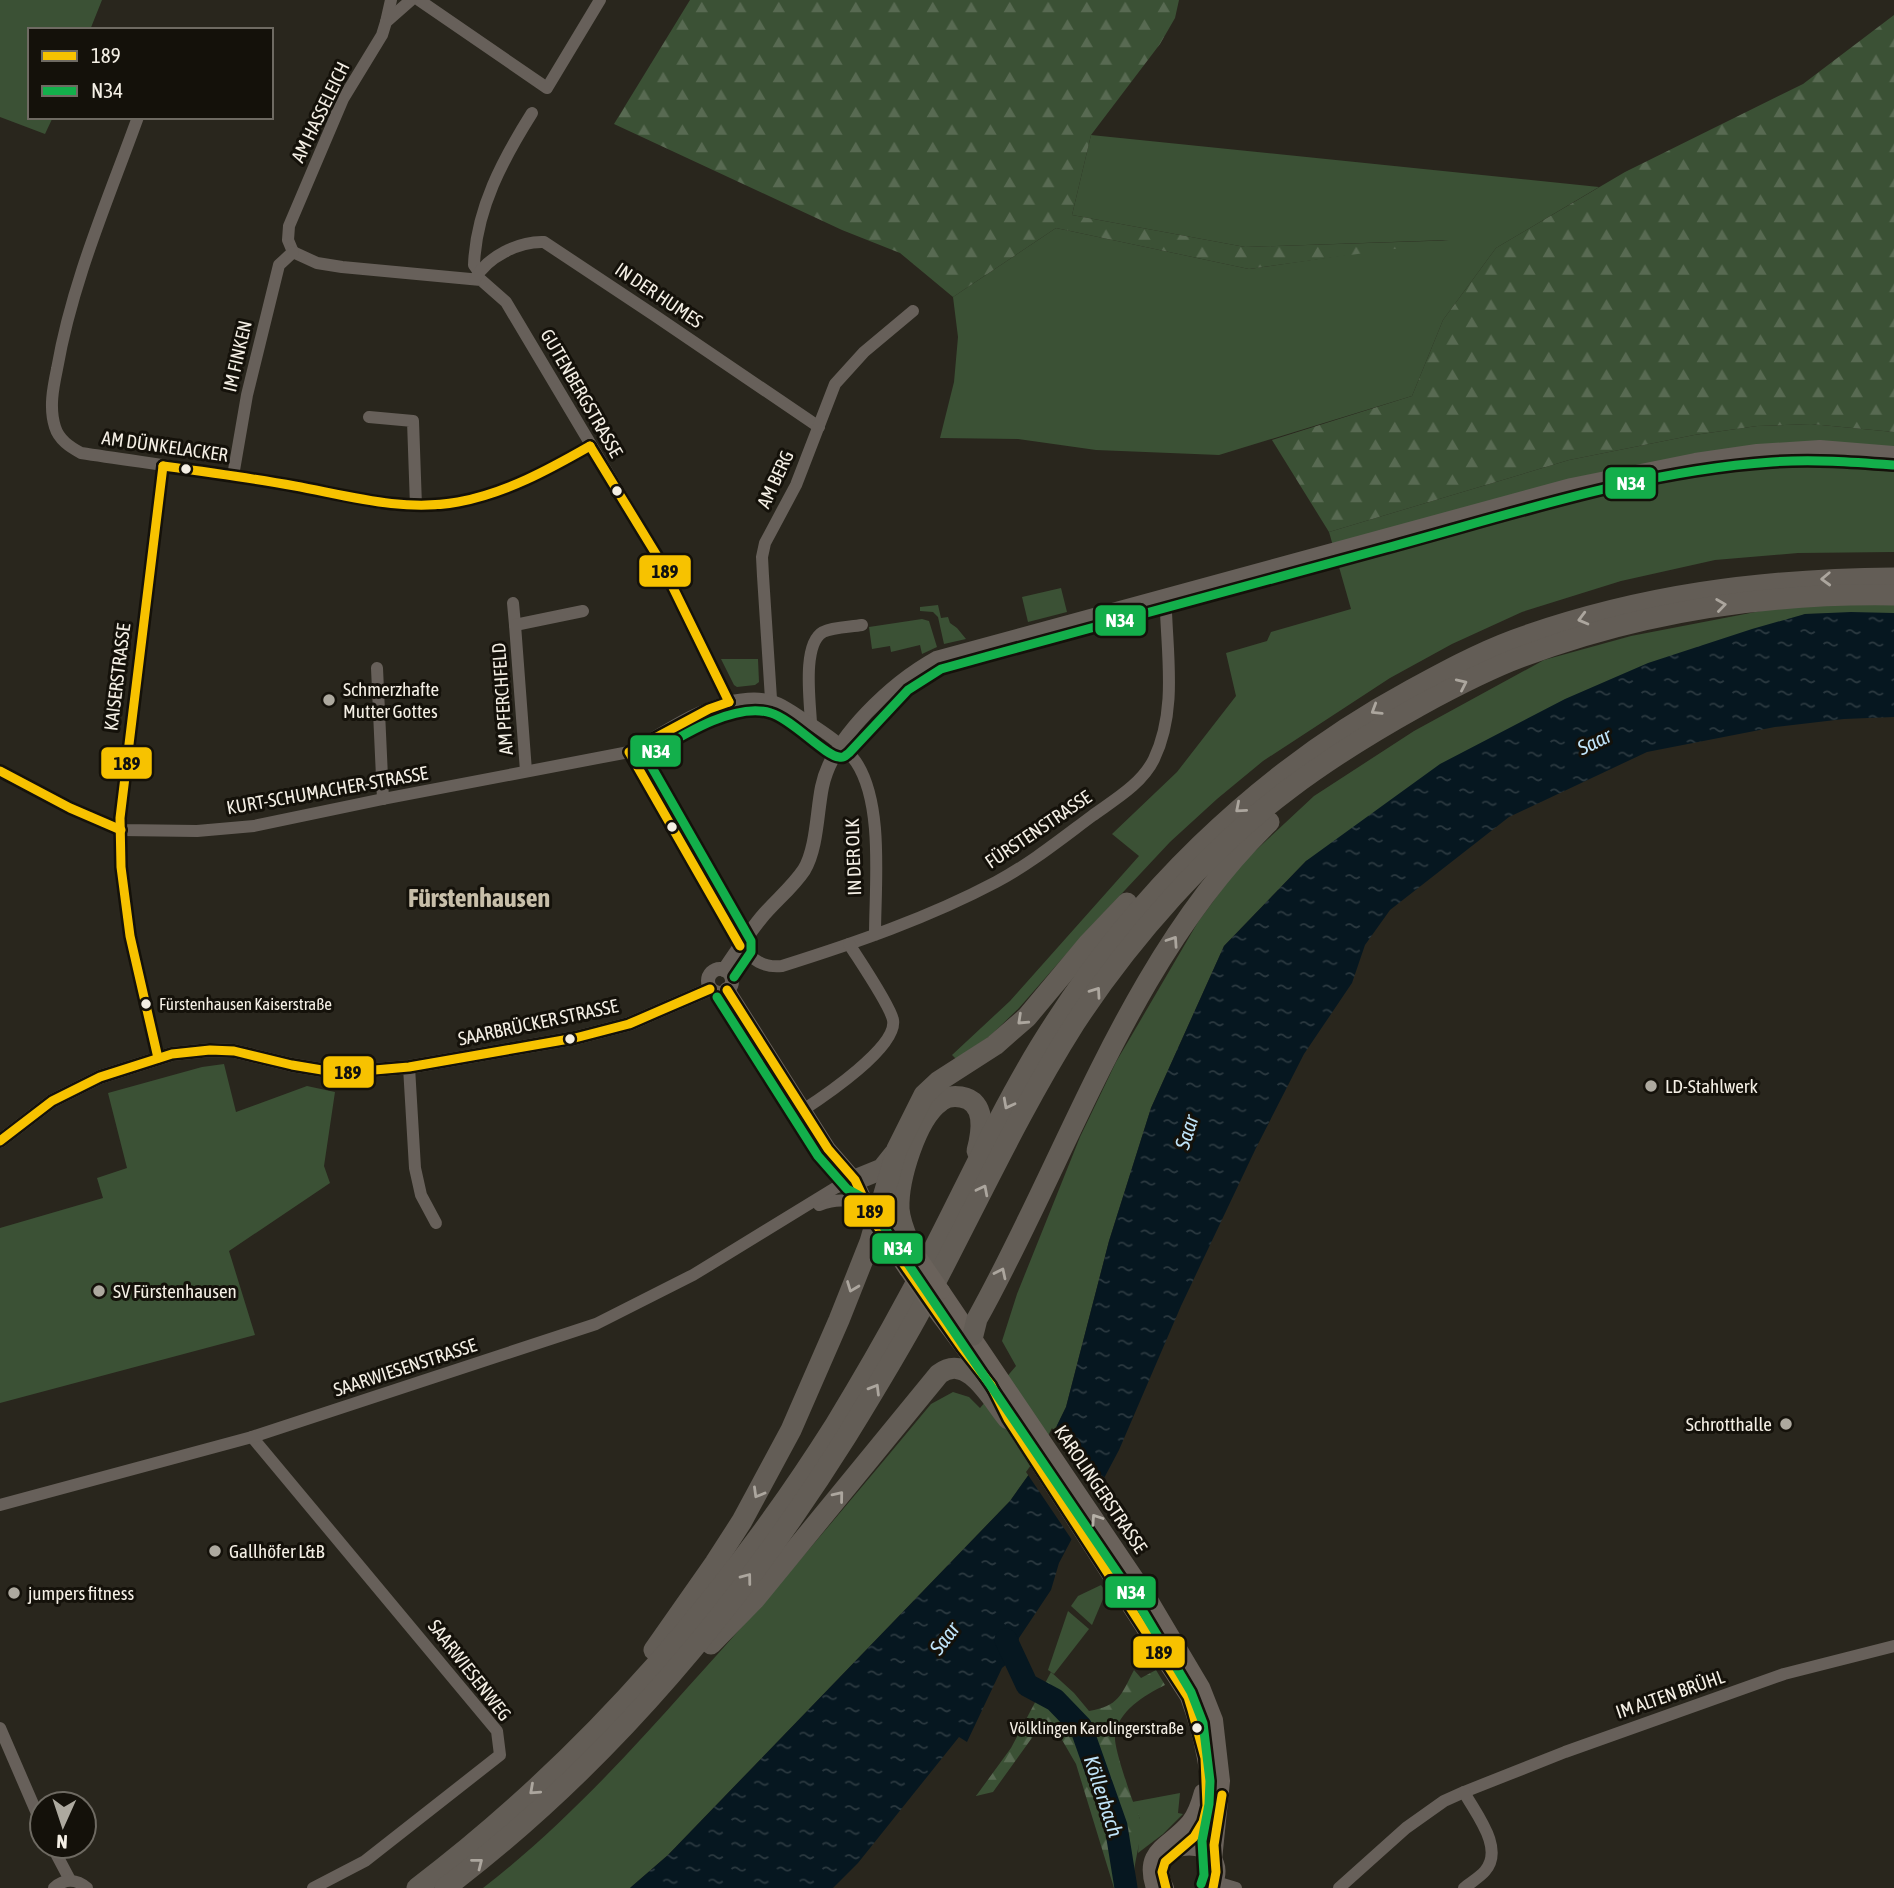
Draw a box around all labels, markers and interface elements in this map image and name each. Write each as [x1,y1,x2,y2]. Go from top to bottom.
legend [28,28,273,119]
text: 189 [91,43,121,67]
street label: AM HASSELEICH [286,58,354,166]
text: N34 [91,78,123,102]
street label: IN DER HUMES [611,258,707,332]
street label: IM FINKEN [218,318,256,394]
street label: GUTENBERGSTRASSE [536,325,628,461]
street label: AM DÜNKELACKER [100,426,230,466]
street label: AM BERG [752,447,798,511]
unlabelled marker [179,462,193,476]
line badge: N34 [1604,466,1657,500]
text: N34 [1616,472,1646,494]
unlabelled marker [610,484,624,498]
line badge: 189 [638,554,692,588]
text: 189 [652,560,678,582]
one-way arrow [1820,571,1831,587]
one-way arrow [1715,598,1727,613]
line badge: N34 [1094,604,1147,637]
text: N34 [1105,609,1135,631]
one-way arrow [1577,611,1589,625]
street label: KAISERSTRASSE [99,622,135,732]
street label: AM PFERCHFELD [487,642,517,756]
place label: Schmerzhafte Mutter Gottes [343,678,439,722]
one-way arrow [1455,678,1467,692]
marker: Schmerzhafte Mutter Gottes [321,692,337,708]
one-way arrow [1370,702,1383,715]
water label: Saar [1572,722,1616,760]
line badge: N34 [629,734,682,768]
text: N34 [641,740,671,762]
line badge: 189 [100,746,153,780]
text: 189 [114,752,140,774]
street label: KURT-SCHUMACHER-STRASSE [225,761,429,819]
street label: FÜRSTENSTRASSE [981,785,1095,873]
one-way arrow [1235,800,1248,812]
street label: IN DER OLK [841,817,865,896]
unlabelled marker [665,820,679,834]
district label: Fürstenhausen [408,883,550,913]
one-way arrow [1165,936,1177,949]
one-way arrow [1088,987,1101,1000]
place label: Fürstenhausen Kaiserstraße [159,994,332,1014]
street label: SAARBRÜCKER STRASSE [456,994,620,1050]
marker: Fürstenhausen Kaiserstraße [139,997,153,1011]
one-way arrow [1018,1012,1031,1025]
unlabelled marker [563,1032,577,1046]
line badge: 189 [322,1055,375,1089]
text: 189 [335,1061,361,1083]
place label: LD-Stahlwerk [1665,1075,1758,1097]
marker: LD-Stahlwerk [1643,1078,1659,1094]
one-way arrow [1003,1097,1016,1109]
water label: Saar [1169,1111,1203,1153]
one-way arrow [975,1185,989,1197]
line badge: 189 [843,1194,896,1228]
text: 189 [857,1200,883,1222]
line badge: N34 [871,1232,924,1265]
text: N34 [883,1237,913,1259]
one-way arrow [992,1268,1006,1280]
place label: SV Fürstenhausen [113,1280,237,1302]
one-way arrow [847,1280,861,1292]
marker: SV Fürstenhausen [91,1283,107,1299]
street label: SAARWIESENSTRASSE [331,1334,479,1400]
one-way arrow [866,1384,879,1397]
place label: Schrotthalle [1686,1413,1772,1435]
marker: Schrotthalle [1778,1416,1794,1432]
street label: KAROLINGERSTRASSE [1050,1421,1152,1557]
one-way arrow [753,1486,766,1499]
one-way arrow [831,1492,843,1505]
one-way arrow [1092,1514,1104,1527]
place label: Gallhöfer L&B [229,1540,324,1562]
marker: Gallhöfer L&B [207,1543,223,1559]
one-way arrow [739,1573,752,1586]
line badge: N34 [1104,1575,1157,1609]
text: N34 [1116,1581,1146,1603]
place label: jumpers fitness [27,1582,134,1604]
marker: jumpers fitness [6,1585,22,1601]
street label: SAARWIESENWEG [424,1615,516,1725]
water label: Saar [923,1616,964,1660]
line badge: 189 [1132,1635,1186,1669]
text: 189 [1146,1641,1172,1663]
street label: IM ALTEN BRÜHL [1613,1665,1728,1723]
place label: Völklingen Karolingerstraße [1010,1718,1184,1738]
marker: Völklingen Karolingerstraße [1190,1721,1204,1735]
water label: Köllerbach [1080,1752,1128,1840]
one-way arrow [529,1782,542,1794]
north arrow [28,1790,98,1860]
text: N [56,1831,68,1853]
one-way arrow [470,1859,482,1872]

